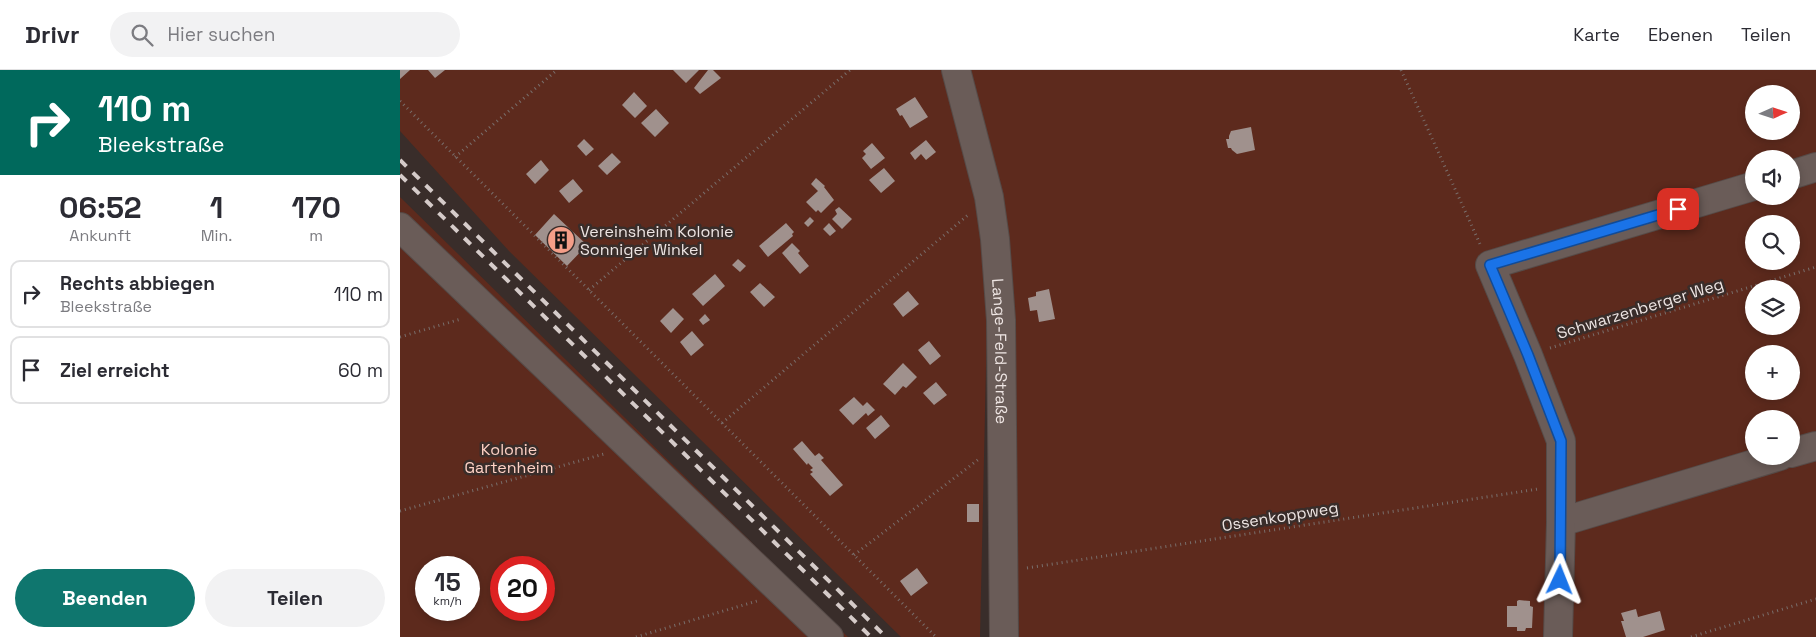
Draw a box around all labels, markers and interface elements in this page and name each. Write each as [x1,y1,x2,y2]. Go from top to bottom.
search box [110,12,460,57]
text: Drivr [25,19,80,50]
icon: search [128,21,156,49]
text: Hier suchen [168,22,276,47]
text: Karte [1573,23,1620,46]
text: Ebenen [1648,23,1713,46]
text: Teilen [1741,23,1791,46]
north arrow [1745,85,1800,140]
map controls [1745,85,1800,465]
text: 110 m [98,87,191,131]
icon: right [15,90,80,155]
text: Bleekstraße [98,130,224,158]
button: sound [1745,150,1800,205]
text: 06:52 [59,188,142,227]
text: 1 [210,188,223,227]
text: 170 [291,188,341,227]
pin [1657,188,1699,230]
icon: arrive [1664,195,1692,223]
button: search [1745,215,1800,270]
place label: Vereinsheim Kolonie Sonniger Winkel [580,221,734,260]
text: Ankunft [69,225,131,246]
text: Min. [201,225,232,246]
text: m [309,225,323,246]
building icon: Vereinsheim Kolonie Sonniger Winkel [546,225,576,255]
text: Rechts abbiegen [60,271,215,296]
street label: Schwarzenberger Weg [1554,273,1726,344]
street label: Lange-Feld-Straße [987,277,1012,424]
icon: right [17,280,45,308]
button: layers [1745,280,1800,335]
text: 110 m [334,282,383,307]
text: Bleekstraße [60,296,152,317]
button: + [1745,345,1800,400]
icon: arrive [17,356,45,384]
text: Ziel erreicht [60,358,170,383]
text: 60 m [338,358,383,383]
button: − [1745,410,1800,465]
park label: Kolonie Gartenheim [464,439,554,478]
street label: Ossenkoppweg [1220,497,1340,536]
position arrow [1533,553,1585,605]
speed limit sign: 20 [490,556,555,621]
text: 15 [434,566,461,598]
button: Beenden [15,569,195,627]
button: Teilen [205,569,385,627]
text: km/h [433,593,462,609]

